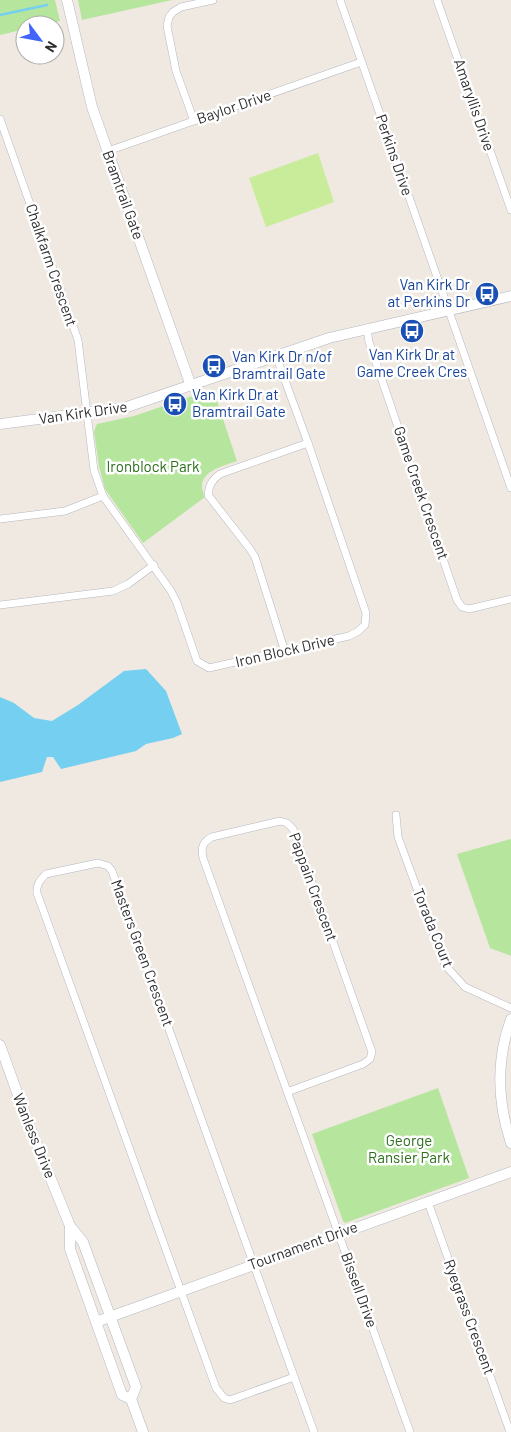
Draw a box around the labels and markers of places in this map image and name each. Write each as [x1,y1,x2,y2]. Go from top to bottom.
place label: Van Kirk Dr at Perkins Dr [387,275,471,310]
bus stop icon: Van Kirk Dr at Perkins Dr [474,281,500,307]
bus stop icon: Van Kirk Dr at Game Creek Cres [399,318,425,344]
place label: Van Kirk Dr at Game Creek Cres [357,345,467,380]
place label: Van Kirk Dr n/of Bramtrail Gate [232,347,332,382]
bus stop icon: Van Kirk Dr n/of Bramtrail Gate [201,353,227,379]
place label: Van Kirk Dr at Bramtrail Gate [192,385,286,420]
bus stop icon: Van Kirk Dr at Bramtrail Gate [162,391,188,417]

